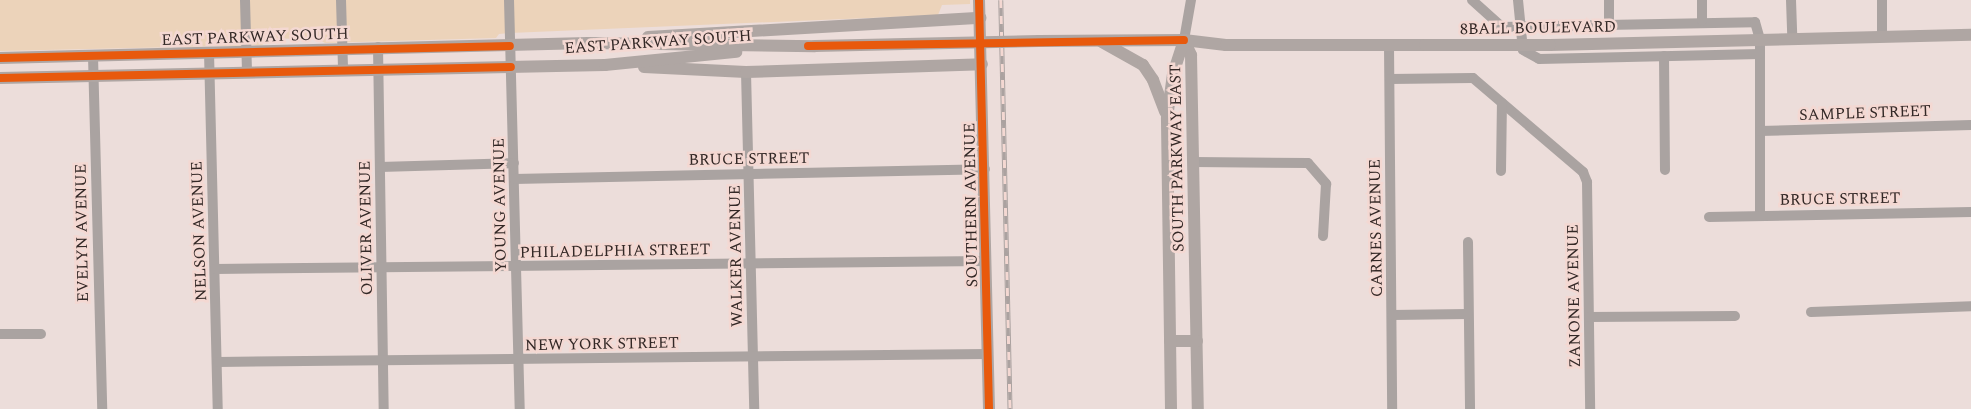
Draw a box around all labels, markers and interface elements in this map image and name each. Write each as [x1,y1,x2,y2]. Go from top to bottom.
street label: 8BALL BOULEVARD [1460,17,1616,39]
street label: EAST PARKWAY SOUTH [161,24,349,50]
street label: EAST PARKWAY SOUTH [564,26,752,58]
street label: SOUTH PARKWAY EAST [1166,64,1188,252]
street label: SAMPLE STREET [1799,101,1931,125]
street label: SOUTHERN AVENUE [960,123,982,287]
street label: YOUNG AVENUE [489,138,511,272]
street label: BRUCE STREET [688,148,810,170]
street label: CARNES AVENUE [1365,159,1387,297]
street label: OLIVER AVENUE [355,160,377,296]
street label: NELSON AVENUE [187,161,211,301]
street label: EVELYN AVENUE [71,164,93,302]
street label: WALKER AVENUE [725,185,747,327]
street label: BRUCE STREET [1779,188,1901,210]
street label: ZANONE AVENUE [1563,224,1585,368]
street label: PHILADELPHIA STREET [519,240,711,262]
street label: NEW YORK STREET [525,333,679,355]

